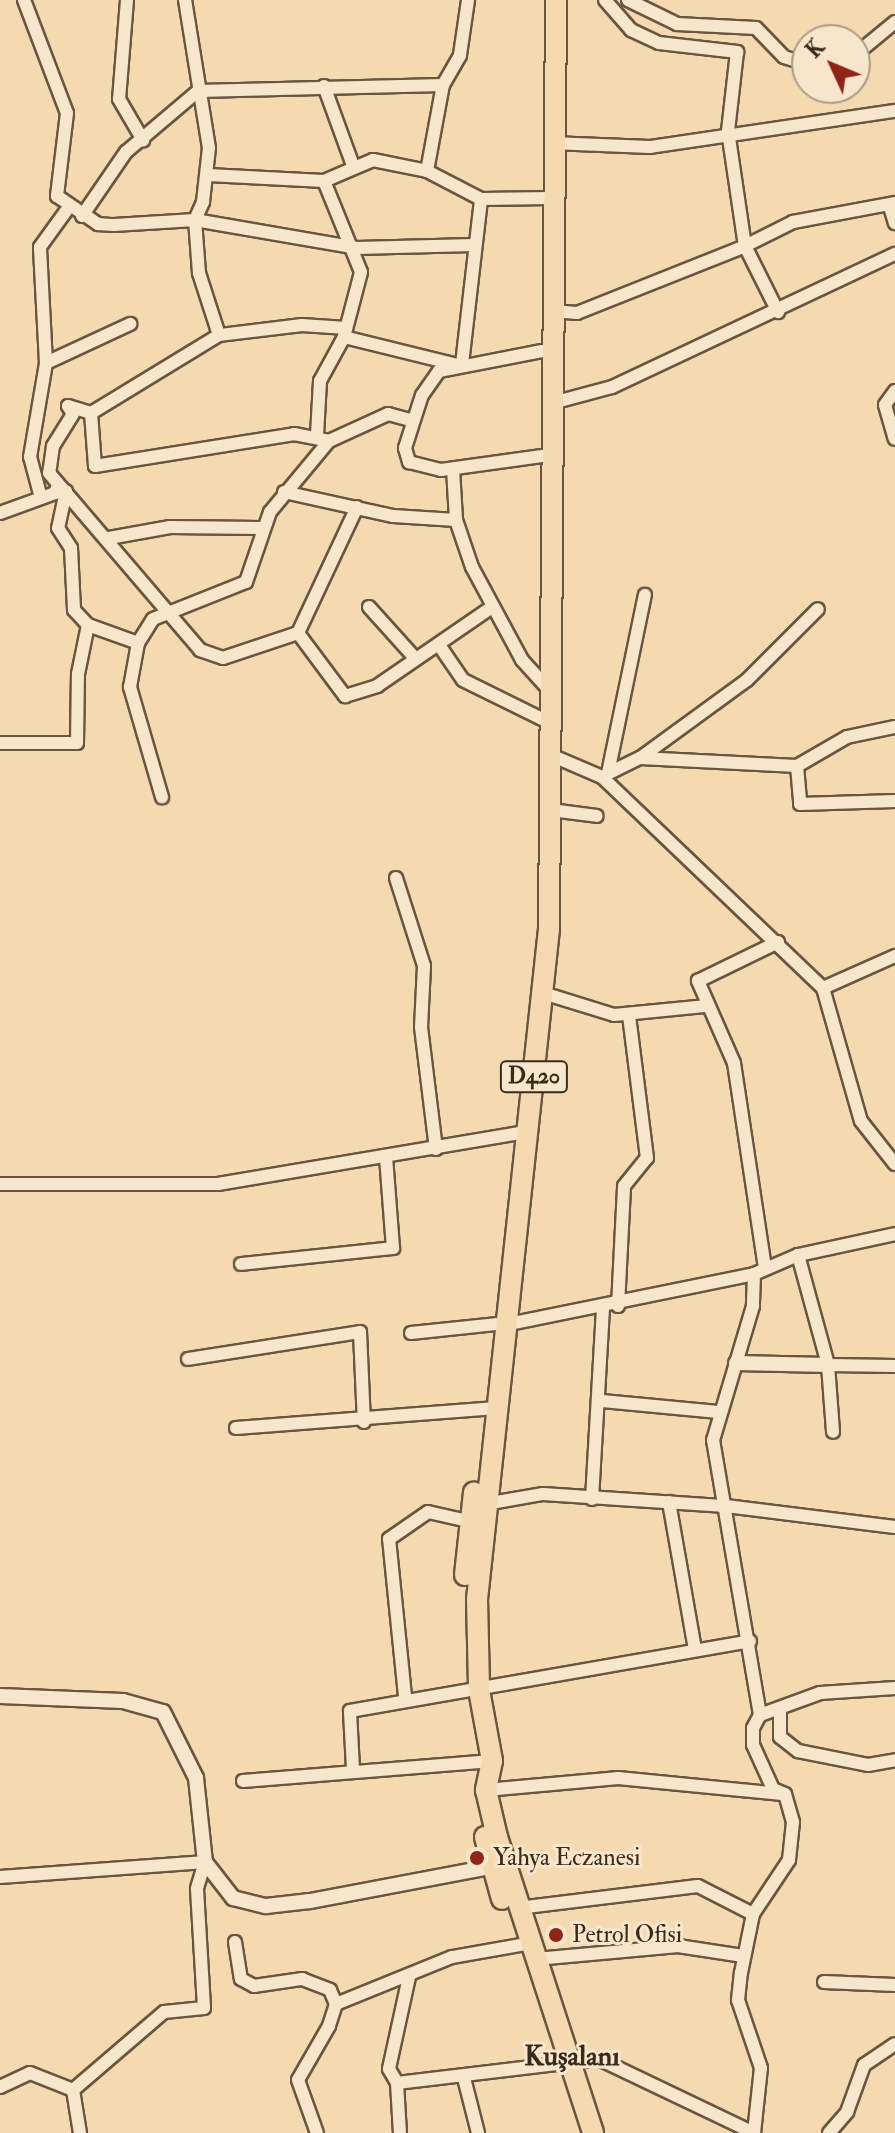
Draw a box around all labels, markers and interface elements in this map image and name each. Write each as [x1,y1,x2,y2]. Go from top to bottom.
north arrow [791,24,871,104]
text: K [800,33,831,64]
road number: D420 [498,1059,570,1095]
place label: Yahya Eczanesi [493,1844,640,1872]
marker: Yahya Eczanesi [468,1849,486,1867]
place label: Petrol Ofisi [572,1921,682,1949]
marker: Petrol Ofisi [547,1926,565,1944]
district label: Kuşalanı [524,2040,620,2074]

